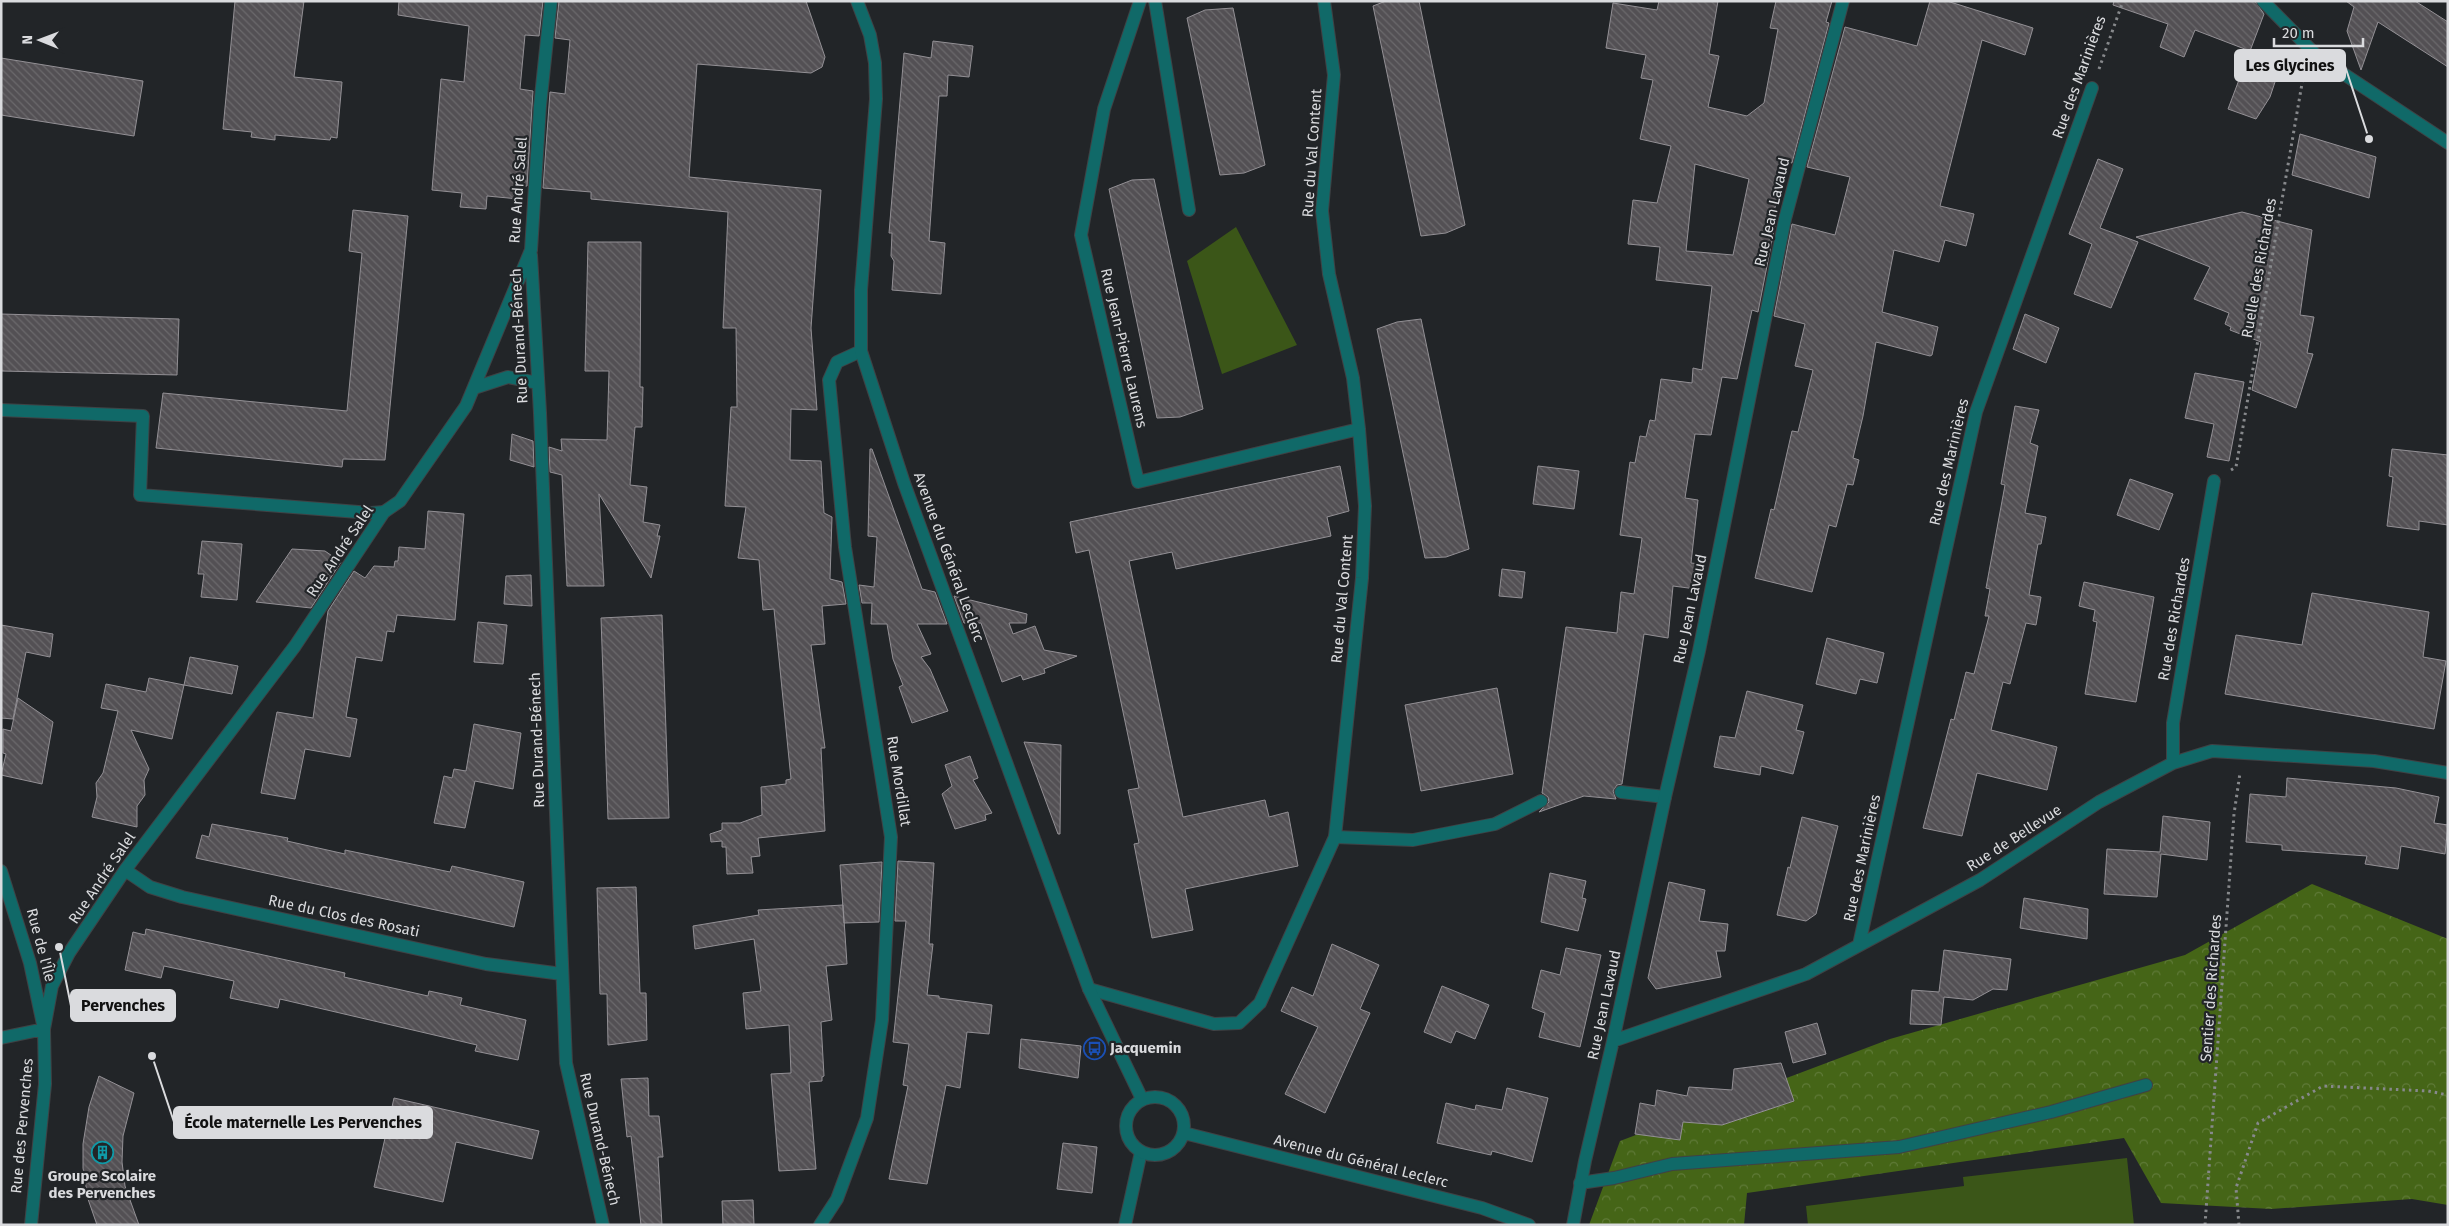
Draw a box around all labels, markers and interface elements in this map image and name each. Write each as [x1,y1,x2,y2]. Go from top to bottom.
street label: Rue des Marinières [2048,13,2110,141]
north arrow [15,15,65,65]
scale bar [2274,15,2363,47]
text: 20 m [2282,24,2315,42]
text: N [19,35,36,45]
callout: Les Glycines [2235,50,2345,81]
text: Les Glycines [2245,56,2335,75]
street label: Rue du Val Content [1299,87,1326,218]
street label: Rue André Salel [505,135,531,244]
street label: Rue Jean Lavaud [1751,156,1793,268]
street label: Ruelle des Richardes [2238,197,2280,339]
street label: Rue Jean-Pierre Laurens [1097,266,1151,430]
street label: Rue Durand-Bénech [506,268,532,404]
street label: Rue des Marinières [1926,397,1972,527]
street label: Avenue du Général Leclerc [910,470,988,644]
street label: Rue André Salel [303,501,378,600]
street label: Rue du Val Content [1327,533,1357,664]
street label: Rue Jean Lavaud [1670,552,1710,666]
street label: Rue des Richardes [2154,556,2194,682]
street label: Rue Durand-Bénech [526,672,548,808]
street label: Rue Mordillat [883,735,915,828]
street label: Rue des Marinières [1840,793,1884,923]
street label: Rue de Bellevue [1963,801,2065,875]
street label: Rue André Salel [65,828,140,927]
street label: Rue du Clos des Rosati [267,891,421,941]
street label: Rue de l'Île [23,906,59,984]
street label: Sentier des Richardes [2197,914,2225,1062]
street label: Rue Jean Lavaud [1584,948,1624,1062]
callout: Pervenches [71,990,175,1021]
text: Pervenches [81,996,165,1015]
bus stop icon: Jacquemin [1082,1036,1106,1060]
place label: Jacquemin [1109,1039,1181,1057]
street label: Rue des Pervenches [7,1058,37,1194]
street label: Rue Durand-Bénech [576,1071,624,1207]
callout: École maternelle Les Pervenches [174,1107,432,1138]
text: École maternelle Les Pervenches [184,1112,422,1132]
street label: Avenue du Général Leclerc [1272,1131,1450,1191]
building icon: Groupe Scolaire des Pervenches [90,1141,114,1165]
place label: Groupe Scolaire des Pervenches [48,1167,156,1202]

